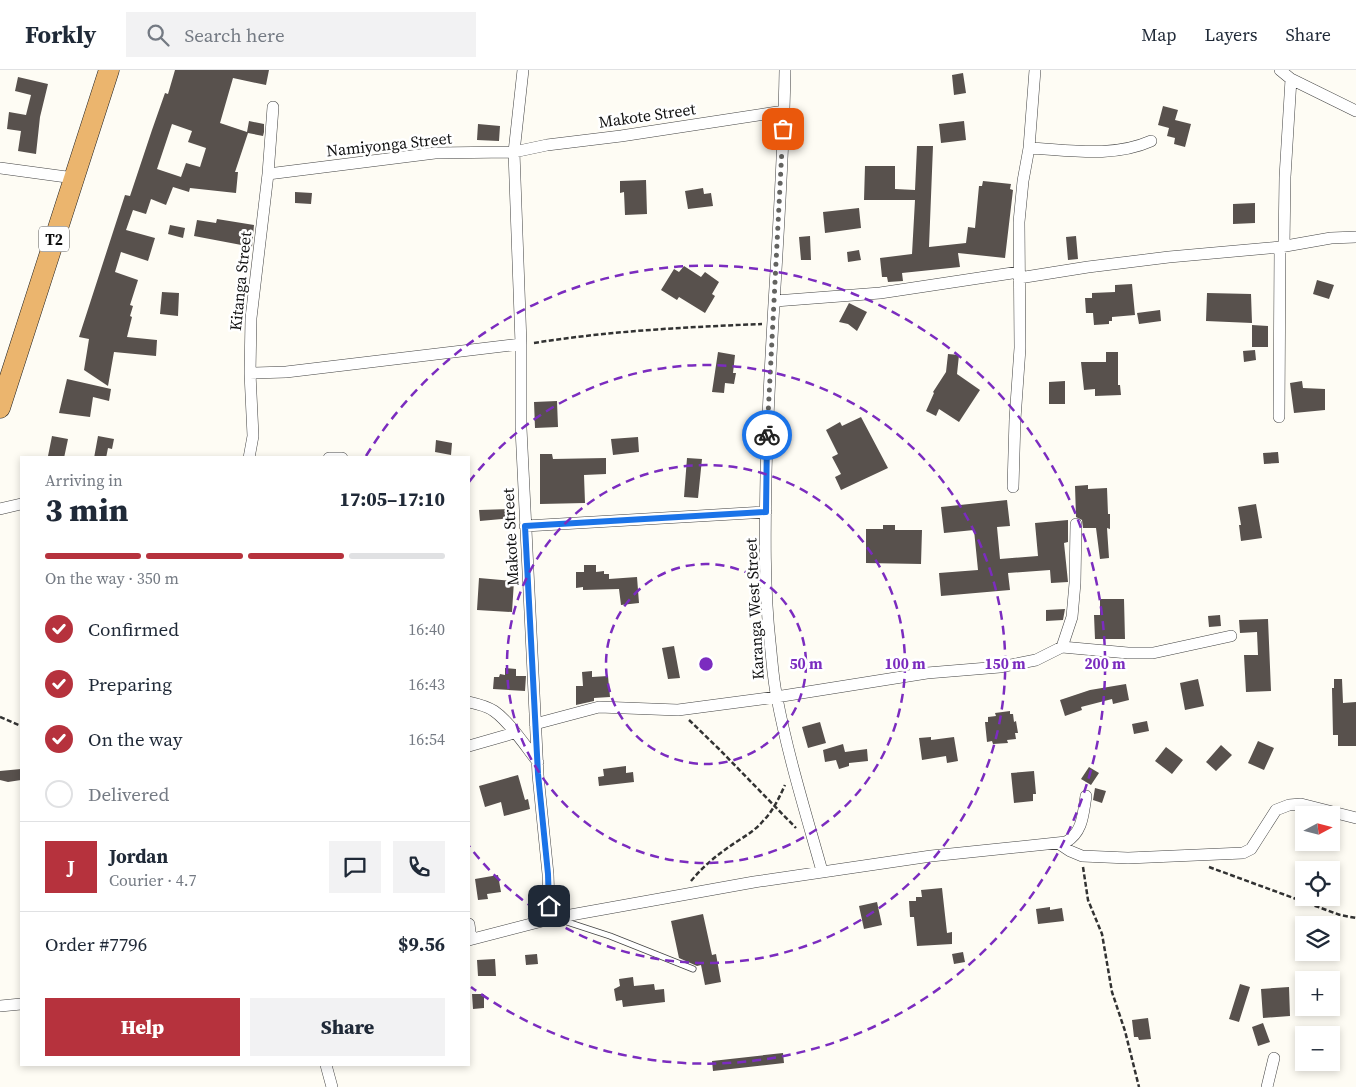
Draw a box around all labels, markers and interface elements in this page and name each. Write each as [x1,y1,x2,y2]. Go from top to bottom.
search box [126,12,476,57]
text: Forkly [25,18,96,51]
icon: search [144,21,172,49]
text: Search here [184,22,285,48]
text: Map [1141,22,1176,47]
text: Layers [1204,22,1257,47]
text: Share [1285,22,1331,47]
street label: Makote Street [597,97,698,133]
pin [762,108,804,150]
icon: bag [769,115,797,143]
street label: Namiyonga Street [325,126,454,162]
road number: T2 [39,226,69,252]
street label: Kitanga Street [224,230,256,332]
courier [742,410,792,460]
icon: bike [753,421,781,449]
text: Arriving in [45,469,123,491]
text: 17:05–17:10 [340,486,445,512]
street label: Makote Street [496,487,524,586]
text: 3 min [45,488,128,532]
street label: Karanga West Street [739,537,769,680]
text: On the way · 350 m [45,567,179,589]
icon: check [45,615,73,643]
text: Confirmed [88,616,179,642]
text: 16:40 [408,618,445,640]
text: 50 m [789,653,823,674]
text: 100 m [884,653,926,674]
text: 150 m [984,653,1026,674]
text: 200 m [1084,653,1126,674]
centre of rings [697,655,715,673]
icon: check [45,670,73,698]
text: Preparing [88,671,172,697]
text: 16:43 [408,673,445,695]
icon: check [45,725,73,753]
text: On the way [88,726,183,752]
text: 16:54 [408,728,445,750]
text: Delivered [88,781,169,807]
north arrow [1295,806,1340,851]
map controls [1295,806,1340,1071]
button: chat [329,841,381,893]
button: phone [393,841,445,893]
text: Jordan [109,843,168,869]
text: J [67,854,75,880]
button: locate [1295,861,1340,906]
text: Courier · 4.7 [109,869,197,891]
pin [528,885,570,927]
icon: home [535,892,563,920]
button: layers [1295,916,1340,961]
text: Order #7796 [45,931,147,957]
text: $9.56 [398,931,445,957]
button: + [1295,971,1340,1016]
button: Help [45,998,240,1056]
button: Share [250,998,445,1056]
button: − [1295,1026,1340,1071]

